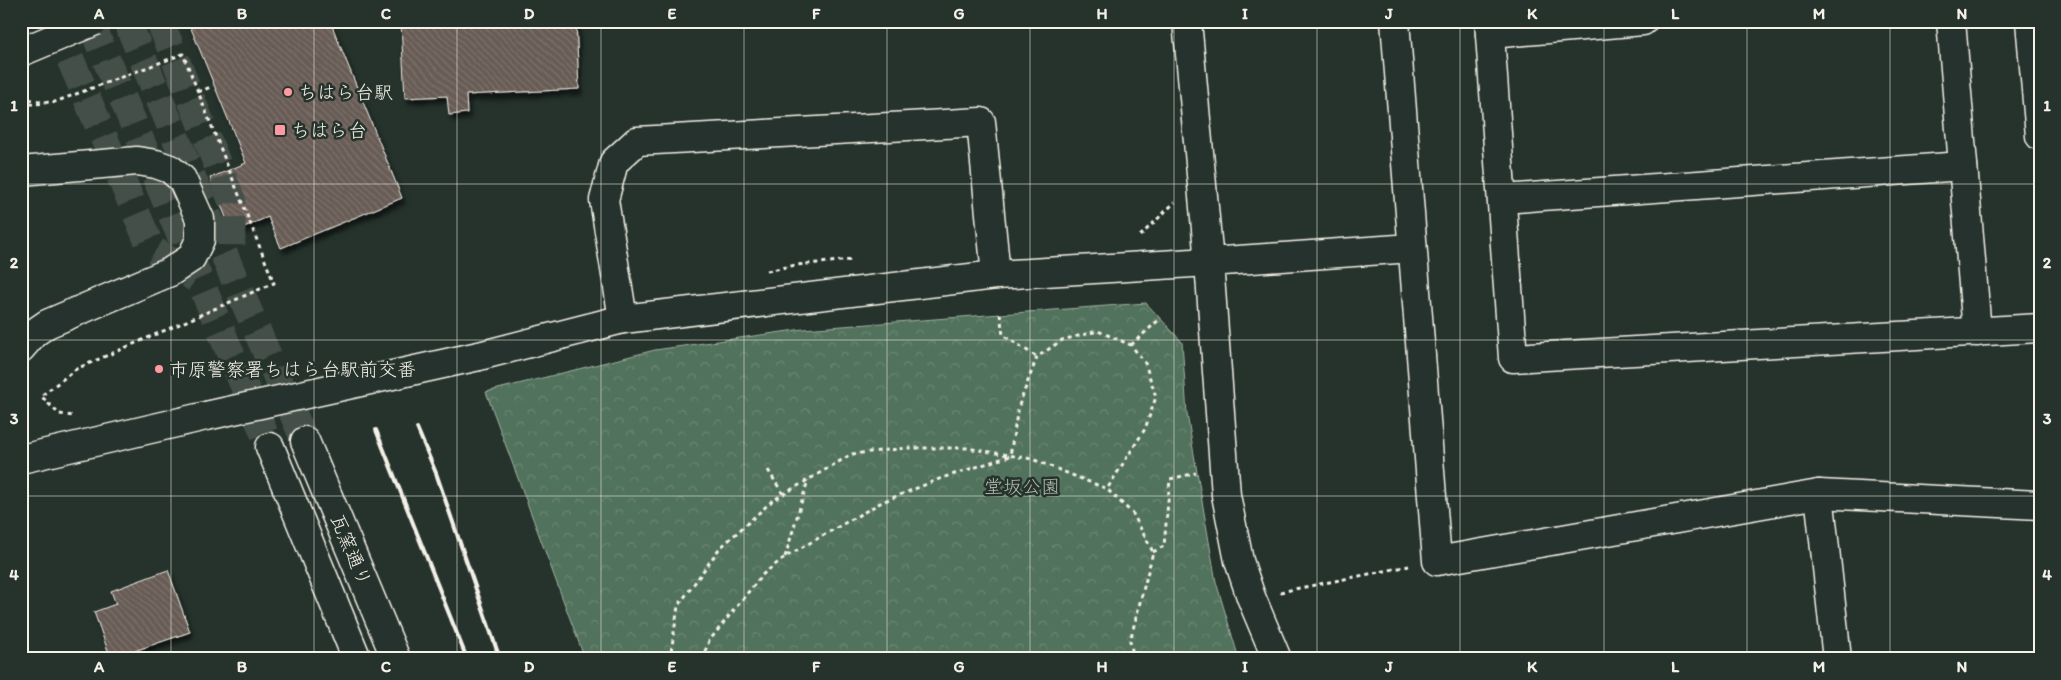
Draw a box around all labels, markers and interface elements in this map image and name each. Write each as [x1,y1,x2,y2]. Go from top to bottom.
text: A [93,4,105,23]
text: B [237,4,248,23]
text: C [381,4,392,23]
text: D [524,4,535,23]
text: E [668,4,677,23]
text: F [812,4,821,23]
text: G [953,4,965,23]
text: H [1096,4,1108,23]
text: I [1242,4,1248,23]
text: J [1384,4,1393,23]
text: K [1527,4,1538,23]
text: L [1671,4,1680,23]
text: M [1813,4,1825,23]
text: N [1957,4,1967,23]
place label: ちはら台駅 [298,81,393,104]
marker: ちはら台駅 [282,86,294,98]
text: 1 [10,96,18,115]
text: 1 [2043,96,2051,115]
place label: ちはら台 [291,119,367,142]
marker: ちはら台 [273,123,287,137]
text: 2 [10,253,19,272]
text: 2 [2043,253,2052,272]
place label: 市原警察署ちはら台駅前交番 [169,358,416,381]
marker: 市原警察署ちはら台駅前交番 [153,363,165,375]
text: 3 [10,409,19,428]
text: 3 [2043,409,2052,428]
park label: 堂坂公園 [984,475,1060,498]
street label: 瓦窯通り [326,511,376,589]
text: 4 [9,565,19,584]
text: 4 [2042,565,2052,584]
text: A [93,657,105,676]
text: B [237,657,248,676]
text: C [381,657,392,676]
text: D [524,657,535,676]
text: E [668,657,677,676]
text: F [812,657,821,676]
text: G [953,657,965,676]
text: H [1096,657,1108,676]
text: I [1242,657,1248,676]
text: J [1384,657,1393,676]
text: K [1527,657,1538,676]
text: L [1671,657,1680,676]
text: M [1813,657,1825,676]
text: N [1957,657,1967,676]

